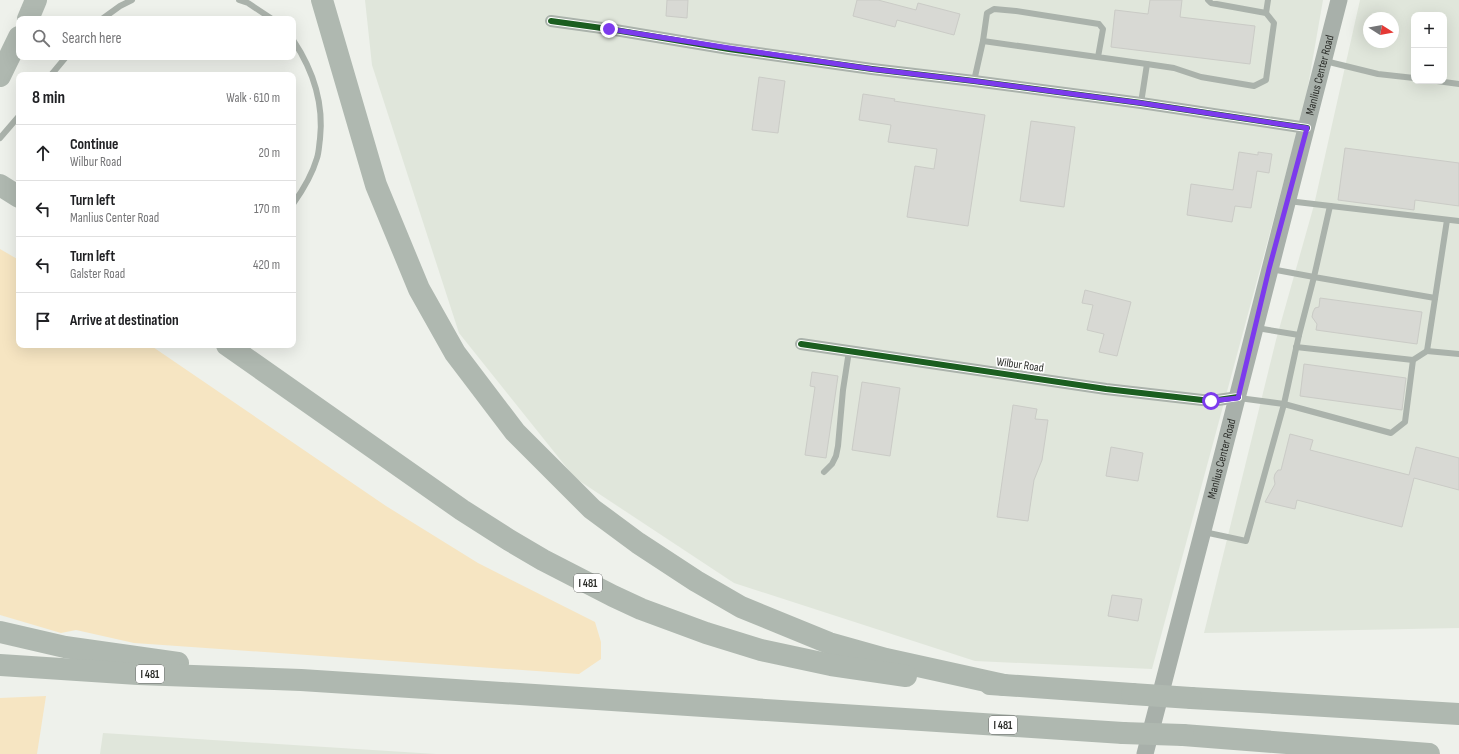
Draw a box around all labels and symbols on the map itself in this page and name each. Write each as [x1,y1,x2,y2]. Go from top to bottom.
north arrow [1363,12,1399,48]
route end [600,20,618,38]
street label: Manlius Center Road [1302,33,1337,117]
street label: Wilbur Road [995,354,1045,376]
route start [1202,392,1220,410]
street label: Manlius Center Road [1204,417,1239,501]
road number: I 481 [574,574,602,592]
road number: I 481 [136,665,164,683]
road number: I 481 [989,716,1017,734]

